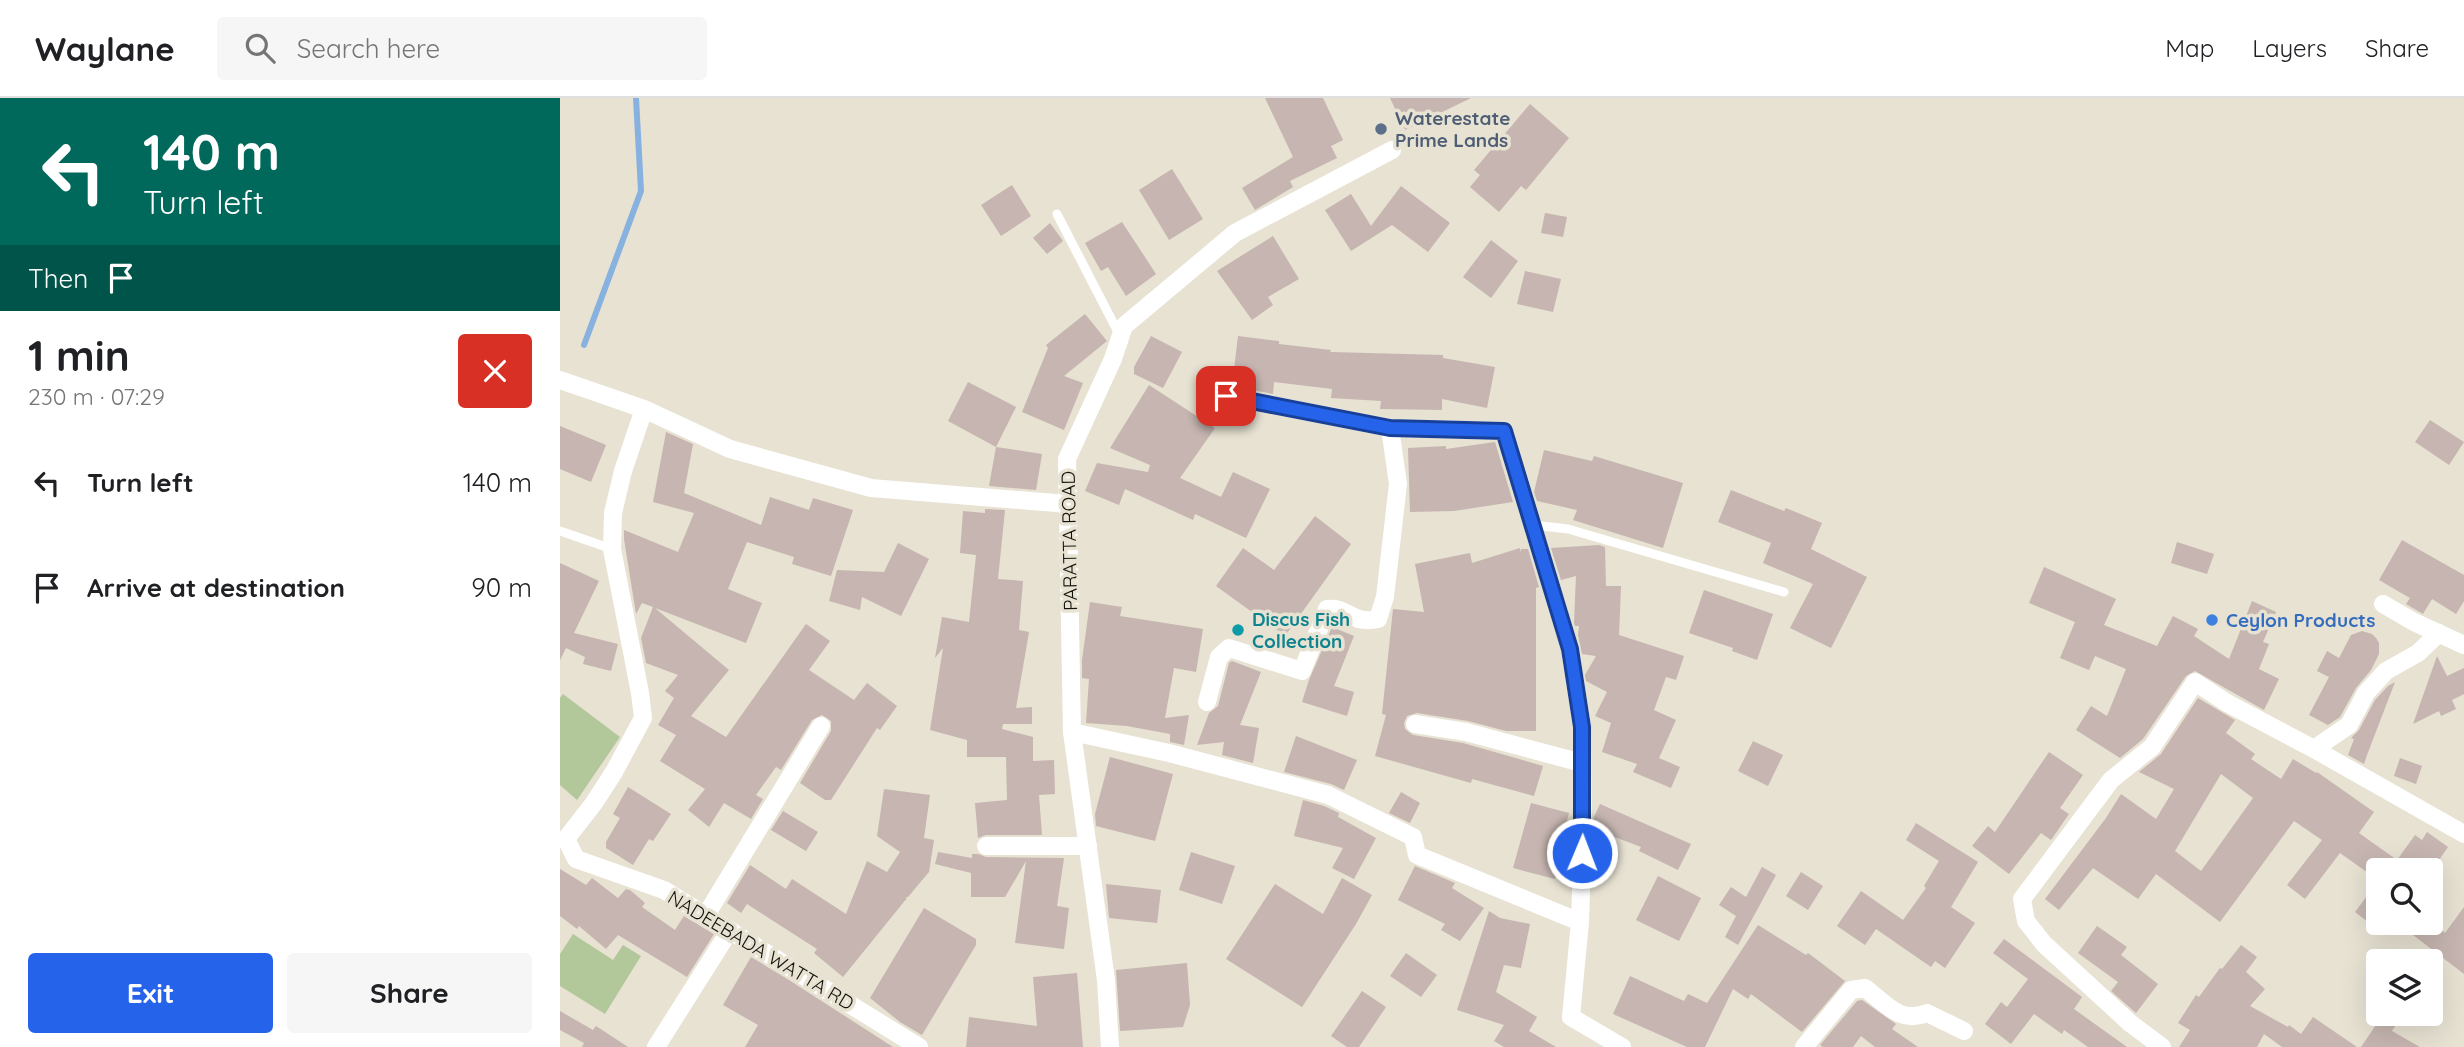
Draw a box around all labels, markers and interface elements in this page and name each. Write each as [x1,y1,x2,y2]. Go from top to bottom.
search box [217,17,707,80]
text: Waylane [35,28,175,69]
icon: search [241,29,279,67]
text: Search here [297,32,440,65]
text: Map [2165,33,2214,63]
text: Layers [2252,33,2327,63]
text: Share [2365,33,2429,63]
place label: Waterestate Prime Lands [1395,106,1510,152]
text: 140 m [143,121,280,182]
marker: Waterestate Prime Lands [1373,121,1389,137]
icon: left [28,126,119,217]
text: Turn left [143,182,264,222]
icon: arrive [102,259,140,297]
text: Then [28,262,88,295]
text: 1 min [28,329,130,382]
button: close [458,334,532,408]
pin [1196,366,1256,426]
icon: arrive [1207,377,1245,415]
text: 230 m · 07:29 [28,382,165,411]
icon: left [28,464,66,502]
text: Turn left [87,466,194,499]
text: 140 m [463,466,532,499]
street label: PARATTA ROAD [1056,471,1082,611]
icon: arrive [28,569,66,607]
text: Arrive at destination [87,571,345,604]
text: 90 m [471,571,532,604]
place label: Discus Fish Collection [1252,607,1350,653]
place label: Ceylon Products [2226,608,2375,632]
marker: Ceylon Products [2204,612,2220,628]
marker: Discus Fish Collection [1230,622,1246,638]
position arrow [1545,816,1619,890]
map controls [2366,858,2443,1026]
button: search [2366,858,2443,935]
street label: NADEEBADA WATTA RD [664,885,858,1015]
button: layers [2366,949,2443,1026]
button: Exit [28,953,273,1033]
button: Share [287,953,532,1033]

